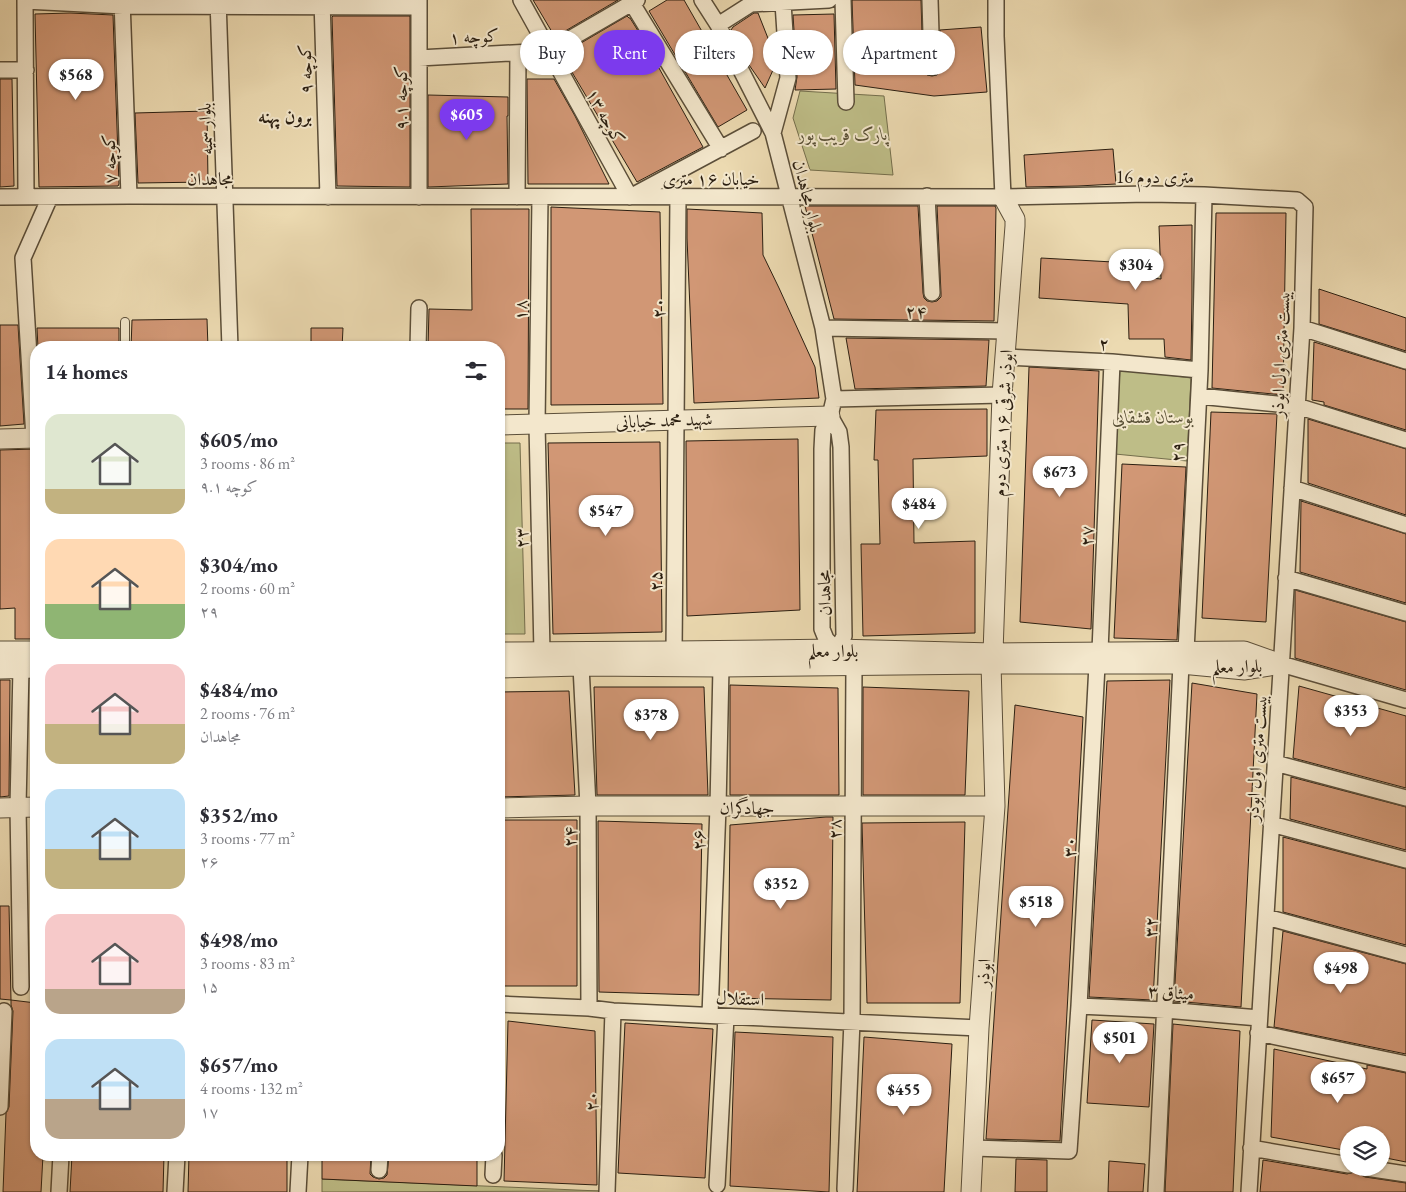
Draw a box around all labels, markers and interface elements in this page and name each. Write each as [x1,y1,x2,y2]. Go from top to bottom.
street label: کوچه ۱ [448,23,500,51]
chip: Buy [520,30,584,75]
chip: Rent [594,30,665,75]
chip: Filters [675,30,753,75]
chip: New [763,30,833,75]
chip: Apartment [843,30,955,75]
street label: کوچه ۹ [293,44,319,94]
pin: $568 [46,58,106,101]
text: $568 [60,64,92,85]
street label: کوچه ۹.۱ [389,66,414,130]
street label: کوچه ۱۳ [580,84,631,149]
pin: $605 [437,98,497,141]
street label: بلوار سمیه [193,103,217,155]
district label: برون پهنه [258,104,313,130]
text: $605 [451,104,483,125]
park label: پارک قریب پور [797,122,890,147]
street label: کوچه ۷ [97,134,123,184]
street label: بلوار مجاهدان [788,157,828,235]
street label: 16 متری دوم [1116,165,1194,193]
street label: مجاهدان [187,167,233,190]
street label: خیابان ۱۶ متری [662,167,760,190]
pin: $304 [1106,248,1166,291]
text: $304 [1120,254,1152,275]
street label: بیست متری اول ابوذر [1265,290,1295,420]
street label: ۲۰ [646,297,670,319]
street label: ۱۸ [508,299,532,321]
street label: ۲۴ [905,299,927,323]
street label: ۲ [1098,331,1110,355]
street label: ابوذر شرقی ۱۶ متری دوم [987,349,1022,497]
icon: filters [462,357,490,385]
text: 14 homes [45,358,128,385]
park label: بوستان قشقایی [1112,405,1195,429]
street label: شهید محمد خیابانی [615,407,713,434]
text: $605/mo [200,426,278,453]
icon: home [85,434,145,494]
street label: ۲۹ [1165,441,1189,463]
text: 3 rooms · 86 m² [200,453,295,474]
pin: $673 [1030,456,1090,498]
text: $673 [1044,461,1076,482]
text: کوچه ۹.۱ [200,476,257,497]
pin: $484 [889,488,949,530]
text: $484 [903,493,935,514]
pin: $547 [576,494,636,537]
text: $547 [590,500,622,521]
street label: ۲۷ [1074,525,1098,547]
street label: ۲۳ [509,527,533,549]
text: $304/mo [200,551,278,578]
icon: home [85,559,145,619]
street label: ۲۵ [644,570,667,592]
street label: مجاهدان [812,570,836,616]
text: 2 rooms · 60 m² [200,578,295,599]
text: ۲۹ [200,601,219,622]
street label: بلوار معلم [808,639,858,669]
street label: بلوار معلم [1211,654,1263,685]
text: $484/mo [200,676,278,703]
icon: home [85,684,145,744]
street label: بیست متری اول ابوذر [1240,694,1272,824]
pin: $353 [1321,694,1381,737]
pin: $378 [621,698,681,741]
text: $353 [1335,700,1367,721]
text: 2 rooms · 76 m² [200,703,295,724]
text: $378 [635,704,667,725]
text: مجاهدان [200,726,241,747]
street label: جهادگران [719,796,775,819]
text: $352/mo [200,801,278,828]
icon: home [85,809,145,869]
street label: ۲۸ [823,818,846,840]
street label: ۲۴ [558,826,581,848]
text: 3 rooms · 77 m² [200,828,295,849]
street label: ۲۶ [686,829,710,851]
street label: ۳۰ [1057,836,1081,858]
text: ۲۶ [200,851,219,872]
pin: $352 [751,868,811,910]
text: $352 [765,873,797,894]
pin: $518 [1006,886,1066,928]
text: $518 [1020,891,1052,912]
street label: ۳۲ [1138,916,1162,938]
text: $498/mo [200,926,278,953]
icon: home [85,934,145,994]
pin: $498 [1311,952,1371,994]
text: 3 rooms · 83 m² [200,953,295,974]
text: $498 [1325,957,1357,978]
street label: ابوذر [970,958,995,990]
text: ۱۵ [200,976,219,997]
street label: میثاق ۳ [1147,979,1195,1005]
street label: استقلال [715,985,765,1011]
pin: $501 [1090,1022,1150,1064]
text: $501 [1104,1027,1136,1048]
text: $657/mo [200,1051,278,1078]
icon: home [85,1059,145,1119]
pin: $657 [1308,1062,1368,1104]
text: $657 [1322,1067,1354,1088]
pin: $455 [874,1074,934,1116]
text: 4 rooms · 132 m² [200,1078,303,1099]
text: $455 [888,1079,920,1100]
street label: ۲۰ [579,1090,603,1112]
text: ۱۷ [200,1101,219,1122]
map controls [1340,1126,1390,1176]
button: layers [1340,1126,1390,1176]

